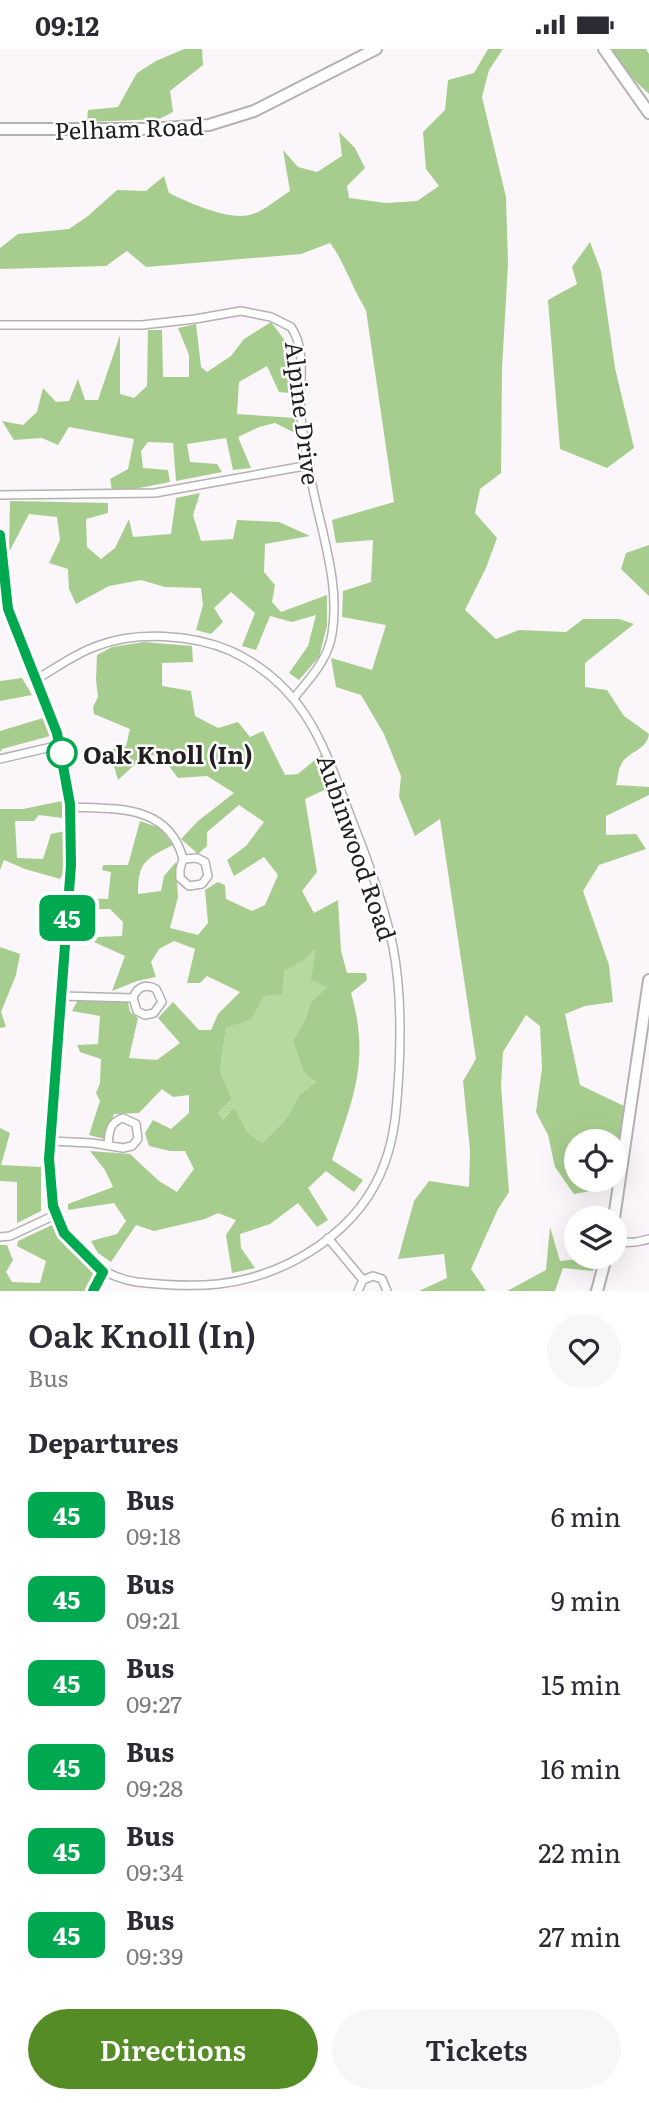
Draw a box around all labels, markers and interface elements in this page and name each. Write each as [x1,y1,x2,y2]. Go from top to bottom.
text: 09:12 [35,5,99,44]
street label: Pelham Road [54,107,205,147]
street label: Alpine Drive [278,339,330,487]
place label: Oak Knoll (In) [83,736,253,771]
marker: Oak Knoll (In) [47,738,77,768]
street label: Aubinwood Road [310,749,406,945]
line badge: 45 [36,895,98,941]
text: 45 [53,900,81,935]
map controls [564,1129,627,1269]
button: locate [564,1129,627,1192]
button: layers [564,1206,627,1269]
text: Oak Knoll (In) [28,1309,256,1358]
button: heart [547,1314,621,1388]
text: Bus [28,1360,68,1394]
text: Departures [28,1422,179,1461]
text: Bus [126,1479,174,1518]
text: 6 min [551,1496,621,1535]
text: 45 [53,1497,80,1532]
text: 09:18 [126,1518,181,1552]
text: Bus [126,1563,174,1602]
text: 9 min [551,1580,621,1619]
text: 45 [53,1581,80,1616]
text: 09:21 [126,1602,180,1636]
text: Bus [126,1647,174,1686]
text: 15 min [541,1664,621,1703]
text: 45 [53,1665,80,1700]
text: 09:27 [126,1686,182,1720]
text: Bus [126,1731,174,1770]
text: 16 min [540,1748,621,1787]
text: 45 [53,1749,80,1784]
text: 09:28 [126,1770,183,1804]
text: Bus [126,1815,174,1854]
text: 22 min [538,1832,621,1871]
text: 45 [53,1833,80,1868]
text: 09:34 [126,1854,184,1888]
text: Bus [126,1899,174,1938]
text: 27 min [539,1916,621,1955]
text: 45 [53,1917,80,1952]
text: 09:39 [126,1938,183,1972]
button: Directions [28,2009,318,2089]
button: Tickets [332,2009,621,2089]

